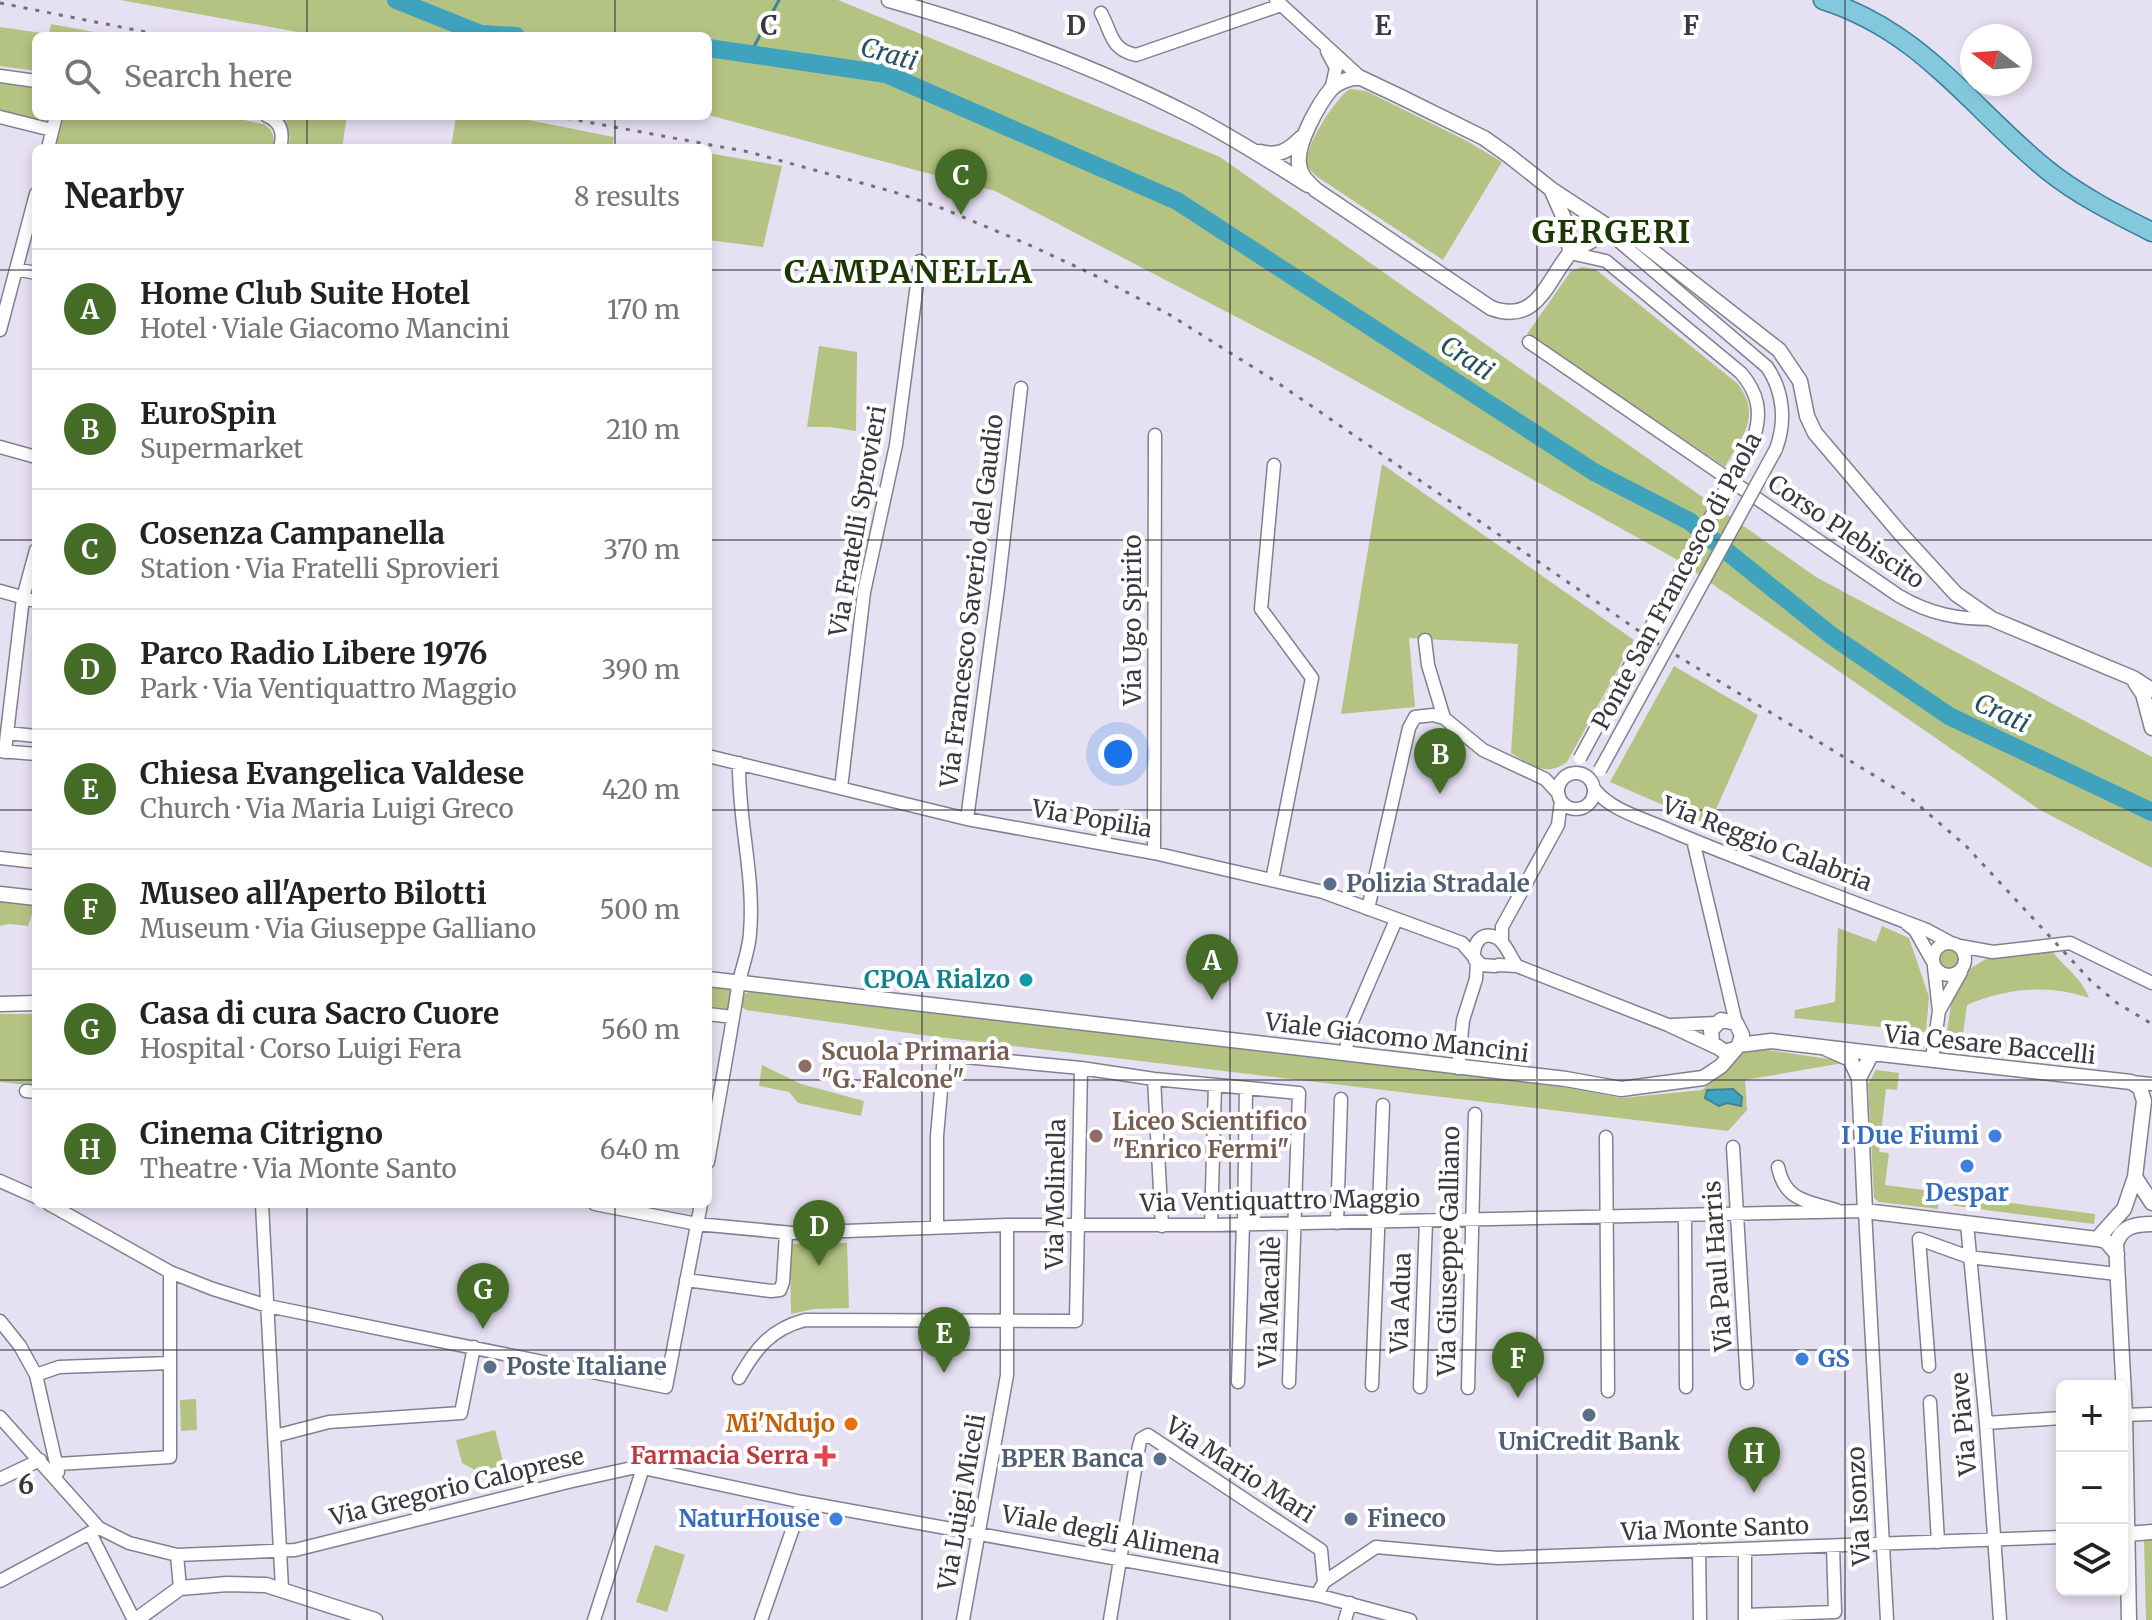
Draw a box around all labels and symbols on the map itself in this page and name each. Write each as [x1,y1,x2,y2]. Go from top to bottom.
text: C [760,9,778,42]
text: D [1066,9,1086,42]
text: E [1375,9,1392,42]
text: F [1683,9,1699,42]
north arrow [1960,24,2032,96]
water label: Crati [857,30,921,77]
pin: C [935,149,987,215]
district label: GERGERI [1532,212,1692,252]
district label: CAMPANELLA [784,252,1034,292]
water label: Crati [1434,328,1500,387]
street label: Via Fratelli Sprovieri [822,403,893,640]
street label: Via Francesco Saverio del Gaudio [933,412,1010,790]
street label: Ponte San Francesco di Paola [1585,427,1768,735]
street label: Corso Plebiscito [1762,468,1931,595]
street label: Via Ugo Spirito [1117,535,1148,706]
water label: Crati [1969,685,2035,740]
pin: B [1414,728,1466,794]
your location [1098,734,1138,774]
street label: Via Reggio Calabria [1657,789,1877,898]
street label: Via Popilia [1029,793,1155,844]
place label: Polizia Stradale [1346,868,1530,899]
marker: Polizia Stradale [1321,875,1339,893]
pin: A [1186,934,1238,1000]
place label: CPOA Rialzo [864,964,1010,995]
marker: CPOA Rialzo [1017,971,1035,989]
street label: Viale Giacomo Mancini [1262,1006,1531,1069]
street label: Via Cesare Baccelli [1882,1018,2097,1071]
place label: Scuola Primaria "G. Falcone" [821,1036,1010,1095]
marker: Scuola Primaria "G. Falcone" [796,1057,814,1075]
place label: Liceo Scientifico "Enrico Fermi" [1112,1106,1307,1165]
street label: Via Molinella [1039,1118,1072,1271]
place label: I Due Fiumi [1841,1120,1979,1151]
street label: Via Giuseppe Galliano [1431,1126,1466,1377]
marker: Liceo Scientifico "Enrico Fermi" [1087,1127,1105,1145]
marker: I Due Fiumi [1986,1127,2004,1145]
marker: Despar [1958,1157,1976,1175]
place label: Despar [1925,1177,2009,1208]
street label: Via Paul Harris [1696,1180,1739,1353]
street label: Via Ventiquattro Maggio [1139,1183,1420,1218]
pin: D [793,1200,845,1266]
street label: Via Macallè [1252,1236,1287,1369]
street label: Via Adua [1383,1252,1418,1355]
pin: G [457,1263,509,1329]
pin: E [918,1307,970,1373]
pin: F [1492,1332,1544,1398]
place label: GS [1818,1343,1850,1374]
marker: GS [1793,1350,1811,1368]
place label: Poste Italiane [506,1351,667,1382]
marker: Poste Italiane [481,1358,499,1376]
street label: Via Piave [1944,1371,1984,1478]
marker: UniCredit Bank [1580,1406,1598,1424]
place label: Mi'Ndujo [726,1408,835,1439]
street label: Via Mario Mari [1159,1409,1321,1530]
street label: Via Luigi Miceli [931,1411,992,1593]
marker: Mi'Ndujo [842,1415,860,1433]
place label: UniCredit Bank [1498,1426,1680,1457]
pin: H [1728,1427,1780,1493]
street label: Via Gregorio Caloprese [326,1440,587,1533]
place label: Farmacia Serra [630,1440,809,1471]
place label: BPER Banca [1001,1443,1144,1474]
street label: Via Isonzo [1840,1446,1877,1567]
marker: Farmacia Serra [816,1447,834,1465]
marker: BPER Banca [1151,1450,1169,1468]
text: 6 [18,1468,34,1501]
street label: Viale degli Alimena [998,1498,1223,1571]
place label: NaturHouse [678,1503,820,1534]
place label: Fineco [1367,1503,1446,1534]
marker: NaturHouse [827,1510,845,1528]
marker: Fineco [1342,1510,1360,1528]
street label: Via Monte Santo [1619,1510,1810,1547]

